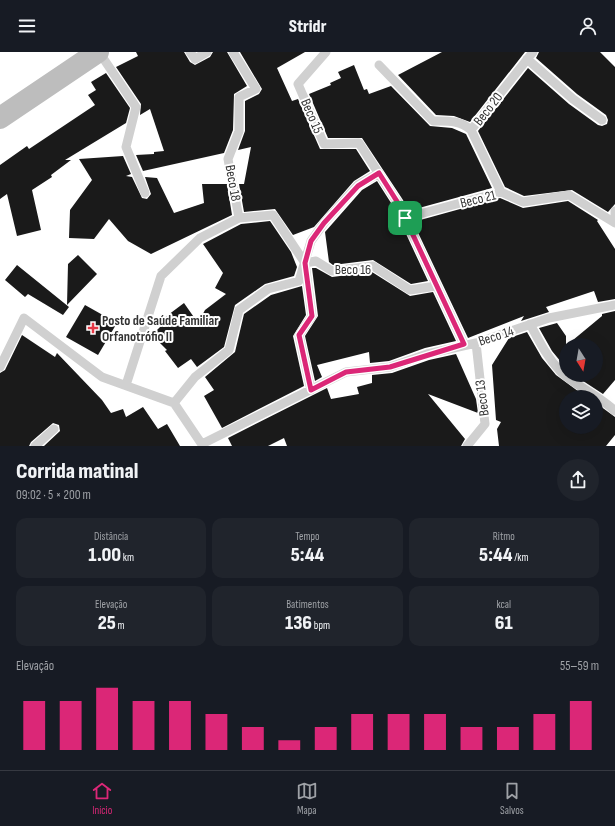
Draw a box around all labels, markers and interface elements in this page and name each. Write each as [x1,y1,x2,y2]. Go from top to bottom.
icon: menu [16,15,38,37]
icon: person [577,15,599,37]
text: Stridr [289,16,326,37]
street label: Beco 20 [470,89,506,129]
street label: Beco 15 [297,96,327,136]
street label: Beco 18 [221,164,245,202]
street label: Beco 21 [458,186,498,212]
pin [388,201,422,235]
icon: arrive [394,207,416,229]
street label: Beco 16 [335,261,371,278]
place label: Posto de Saúde Familiar Orfanotrófio II [102,312,219,345]
marker: Posto de Saúde Familiar Orfanotrófio II [87,322,99,334]
street label: Beco 14 [476,322,516,350]
north arrow [559,338,603,382]
map controls [559,338,603,434]
street label: Beco 13 [471,379,493,417]
button: layers [559,390,603,434]
text: Corrida matinal [16,458,138,485]
button: share [557,459,599,501]
text: 09:02 · 5 × 200 m [16,487,91,503]
text: Distância [94,530,128,543]
text: Tempo [295,530,320,543]
text: Ritmo [493,530,515,543]
text: 1.00 [88,543,121,567]
text: 5:44 [291,543,324,567]
text: 5:44 [479,543,513,567]
text: km [121,551,134,564]
text: /km [513,551,529,564]
text: Elevação [95,598,127,611]
text: Batimentos [286,598,329,611]
text: kcal [497,598,511,611]
text: 25 [98,611,116,635]
text: 136 [285,611,312,635]
text: 61 [495,611,513,635]
text: m [116,619,125,632]
text: bpm [312,619,330,632]
text: Elevação [16,658,54,674]
text: 55–59 m [560,658,599,674]
tab: Início [91,780,113,817]
tab: Mapa [296,780,318,817]
tab: Salvos [500,780,524,817]

